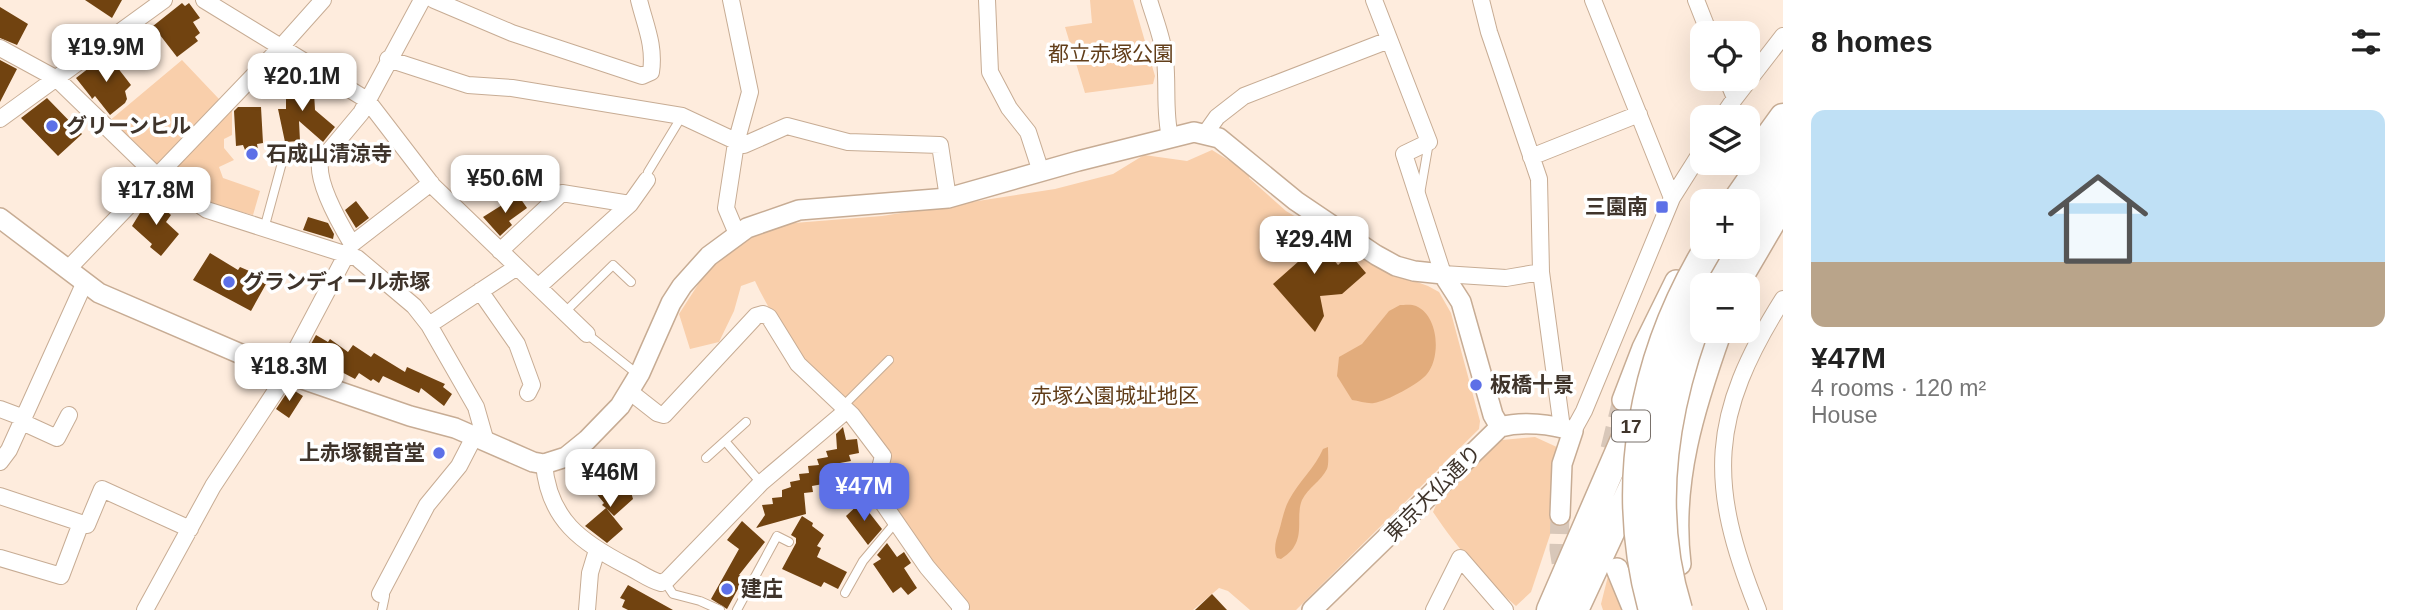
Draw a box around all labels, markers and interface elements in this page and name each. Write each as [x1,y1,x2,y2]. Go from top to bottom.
map controls [1690,21,1760,343]
button: locate [1690,21,1760,91]
icon: filters [2347,23,2385,61]
pin: ¥19.9M [49,24,163,84]
text: 8 homes [1811,25,1933,58]
text: ¥19.9M [68,34,144,60]
park label: 都立赤塚公園 [1048,42,1174,65]
pin: ¥20.1M [245,54,359,113]
text: ¥20.1M [264,63,340,89]
button: layers [1690,105,1760,175]
place label: グリーンヒル [66,114,191,137]
marker: グリーンヒル [44,118,60,134]
place label: 石成山清涼寺 [266,142,392,165]
marker: 石成山清涼寺 [244,146,260,162]
pin: ¥50.6M [448,156,562,215]
icon: home [2035,156,2161,282]
text: ¥50.6M [467,165,543,191]
pin: ¥17.8M [99,168,213,227]
text: ¥17.8M [118,177,194,203]
button: + [1690,189,1760,259]
place label: 三園南 [1585,195,1648,218]
marker: 三園南 [1654,199,1670,215]
pin: ¥29.4M [1257,216,1371,276]
text: ¥29.4M [1276,226,1352,252]
place label: グランディール赤塚 [243,270,431,293]
button: − [1690,273,1760,343]
marker: グランディール赤塚 [221,274,237,290]
text: ¥47M [1811,341,1886,374]
pin: ¥18.3M [232,344,346,403]
text: ¥18.3M [251,353,327,379]
place label: 板橋十景 [1490,373,1574,396]
text: 4 rooms · 120 m² [1811,375,1986,401]
marker: 板橋十景 [1468,377,1484,393]
park label: 赤塚公園城址地区 [1031,384,1199,407]
text: House [1811,402,1877,428]
road number: 17 [1612,410,1650,442]
street label: 東京大仏通り [1380,440,1485,545]
place label: 上赤塚観音堂 [299,441,425,464]
marker: 上赤塚観音堂 [431,445,447,461]
pin: ¥46M [569,449,651,509]
text: ¥46M [581,459,639,485]
pin: ¥47M [823,463,905,523]
text: ¥47M [835,473,893,499]
place label: 建庄 [741,577,783,600]
marker: 建庄 [719,581,735,597]

